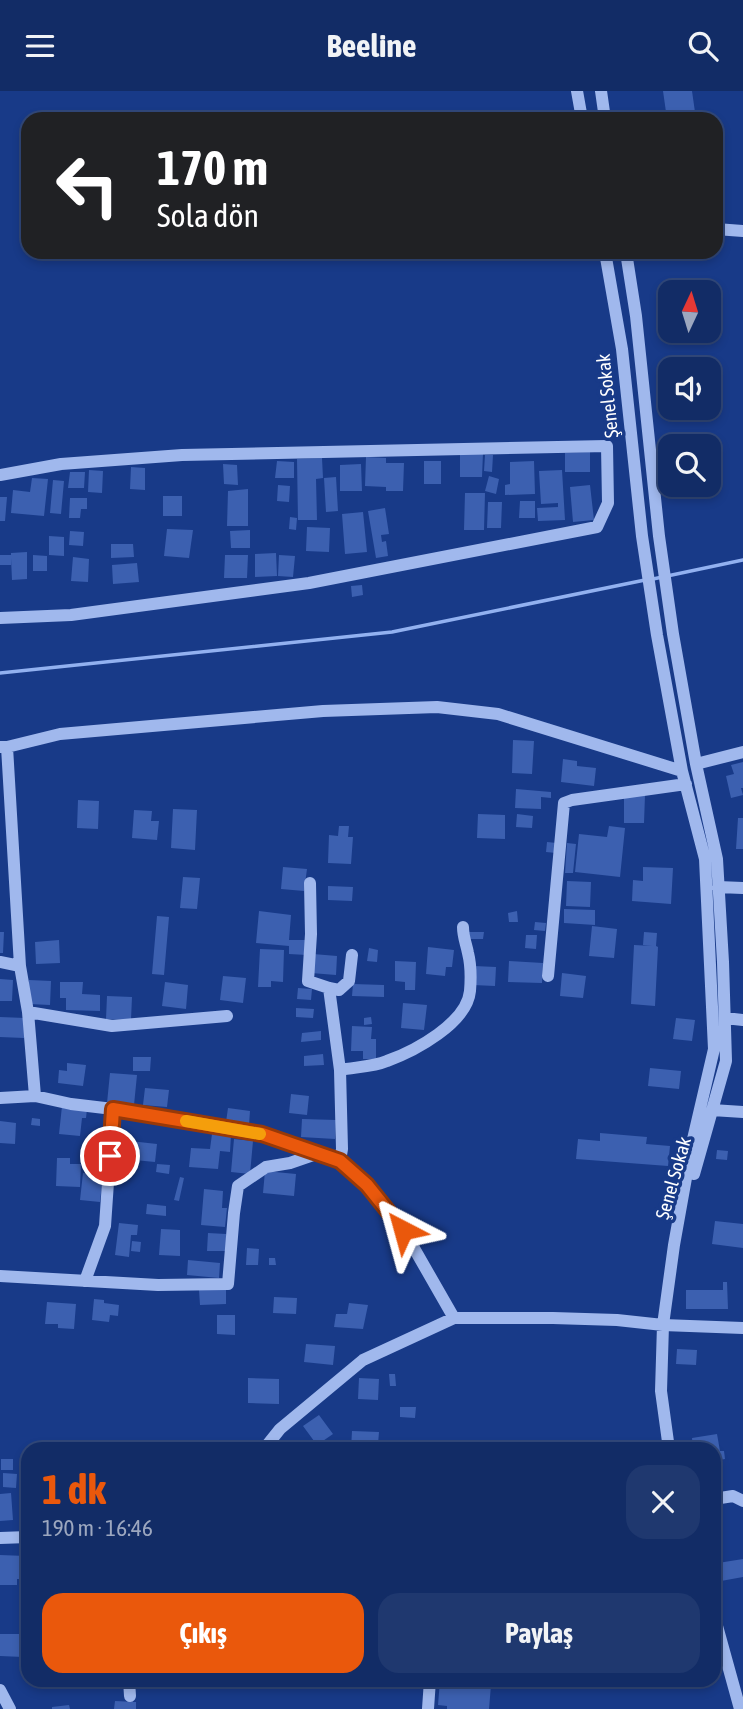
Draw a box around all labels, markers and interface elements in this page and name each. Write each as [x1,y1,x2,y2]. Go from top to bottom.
icon: menu [21,27,59,65]
text: Beeline [327,27,416,64]
icon: search [684,27,722,65]
text: 170 m [157,139,268,195]
icon: left [42,140,133,231]
text: Sola dön [157,197,259,234]
north arrow [658,280,721,343]
map controls [658,280,721,497]
street label: Şenel Sokak [592,352,622,439]
button: sound [658,357,721,420]
button: search [658,434,721,497]
pin [80,1126,140,1186]
street label: Şenel Sokak [651,1134,695,1222]
icon: arrive [91,1137,129,1175]
position arrow [366,1193,440,1267]
text: 1 dk [42,1465,106,1513]
button: close [626,1465,700,1539]
text: 190 m · 16:46 [42,1515,153,1541]
button: Çıkış [42,1593,364,1673]
button: Paylaş [378,1593,700,1673]

